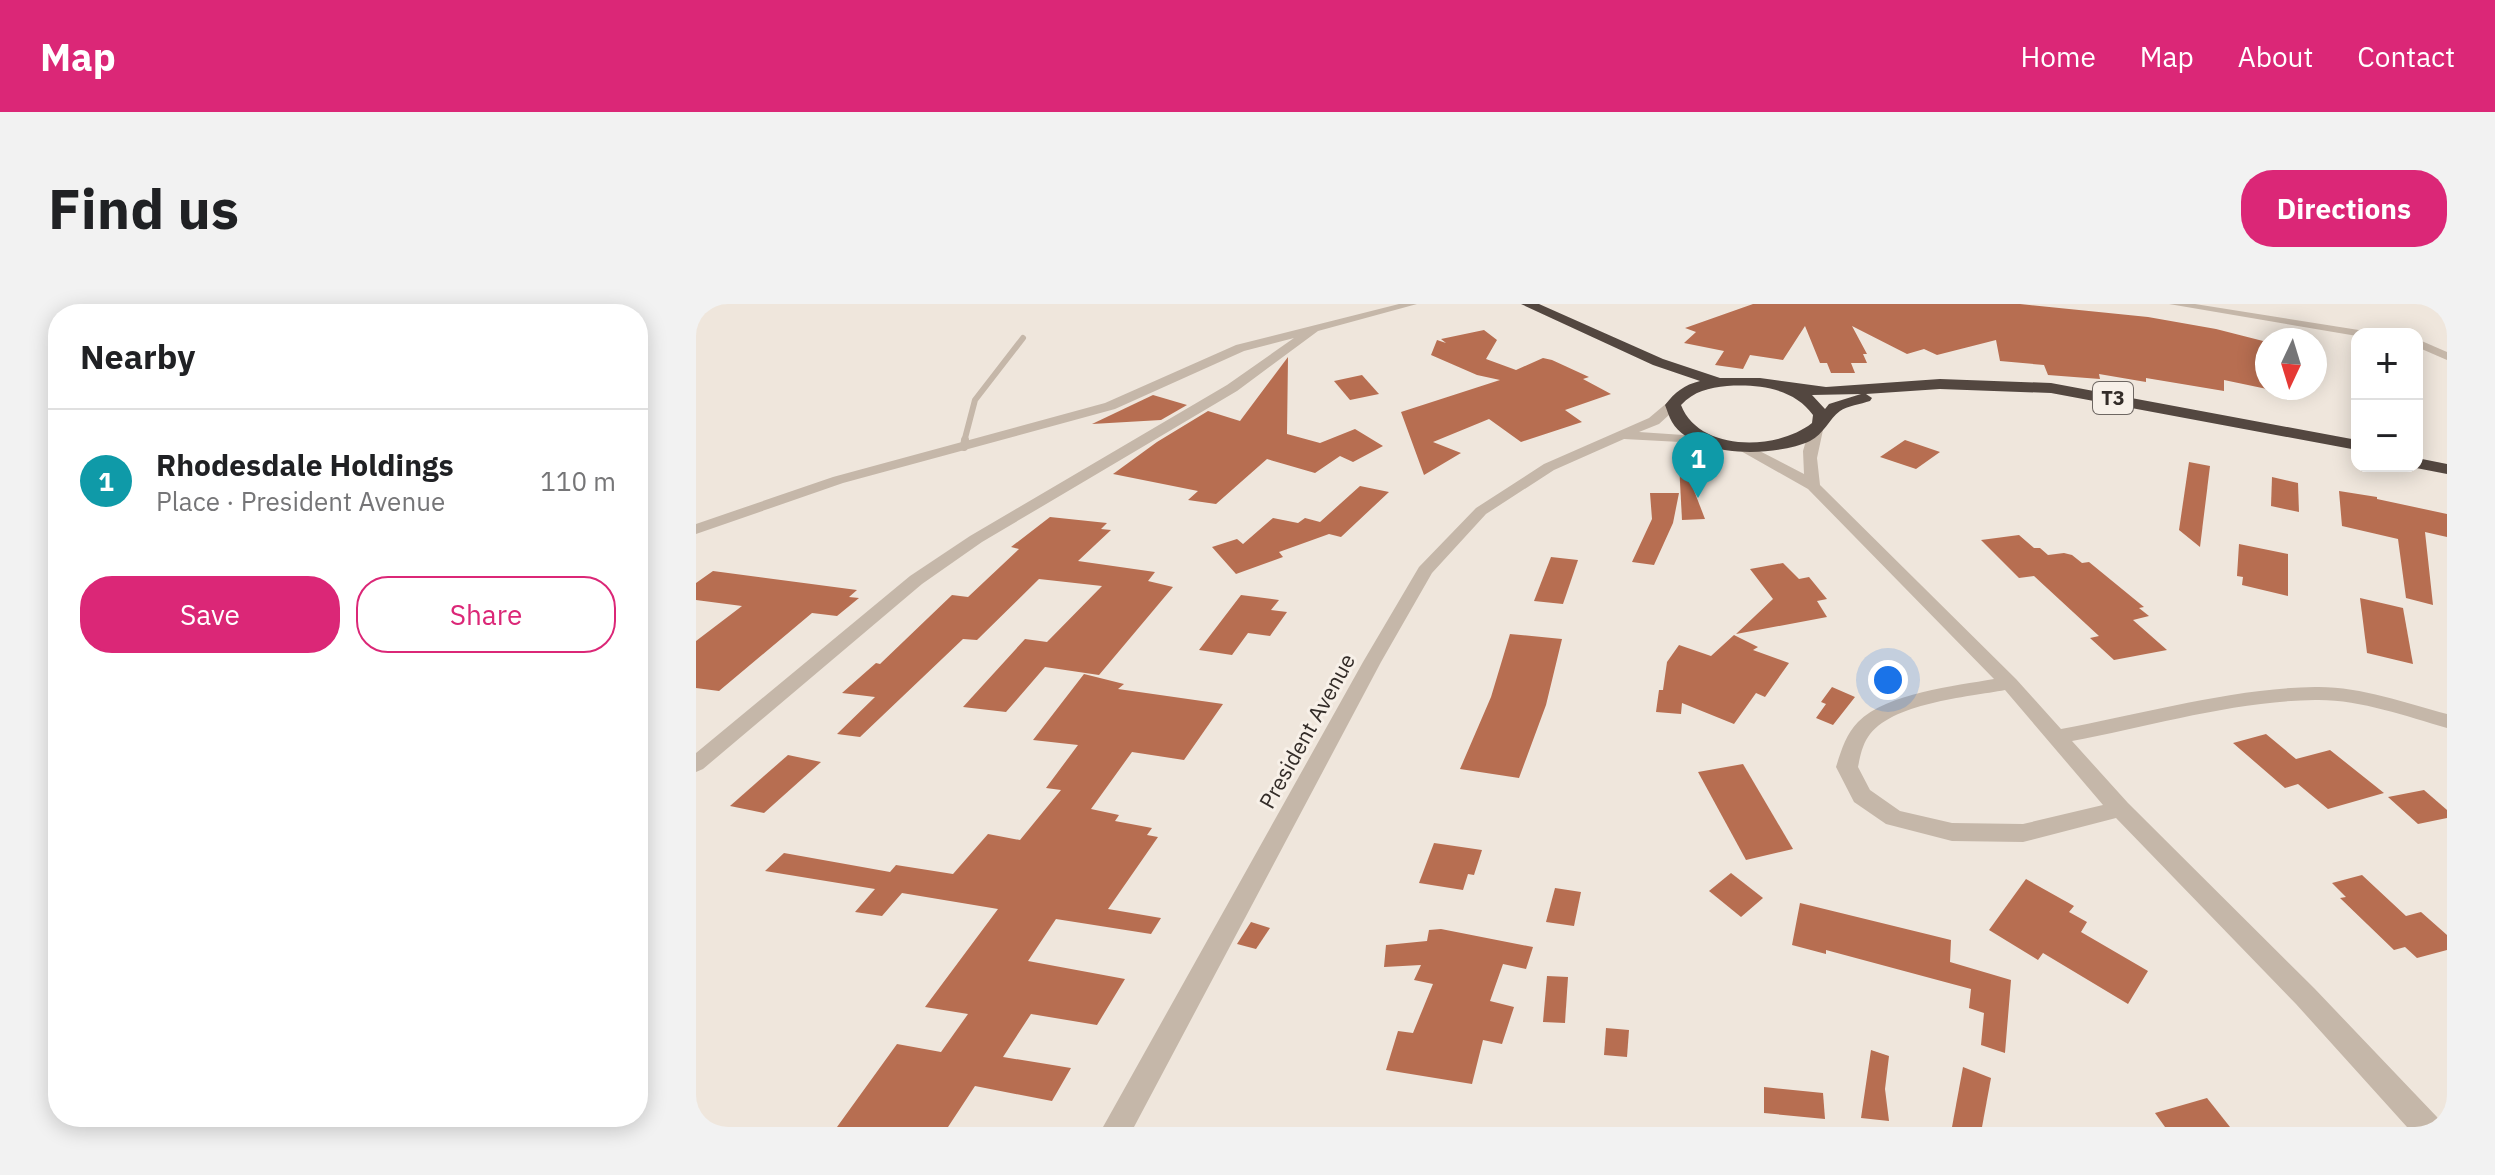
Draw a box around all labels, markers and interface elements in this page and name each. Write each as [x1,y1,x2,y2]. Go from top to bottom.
text: Map [40,32,116,81]
text: Home [2020,38,2096,75]
text: Map [2140,38,2194,75]
text: About [2238,38,2313,75]
text: Contact [2357,38,2455,75]
button: Directions [2241,170,2447,247]
text: Find us [48,172,239,244]
north arrow [2255,328,2327,400]
map controls [2351,328,2423,472]
button: + [2351,328,2423,400]
text: Nearby [80,334,195,378]
road number: T3 [2093,382,2133,414]
button: − [2351,400,2423,472]
pin: 1 [1672,432,1724,498]
text: Rhodesdale Holdings [156,445,454,484]
text: 1 [98,464,114,498]
text: 110 m [540,464,616,498]
text: Place · President Avenue [156,484,445,518]
button: Save [80,576,340,653]
button: Share [356,576,616,653]
street label: President Avenue [1252,648,1361,813]
your location [1868,660,1908,700]

